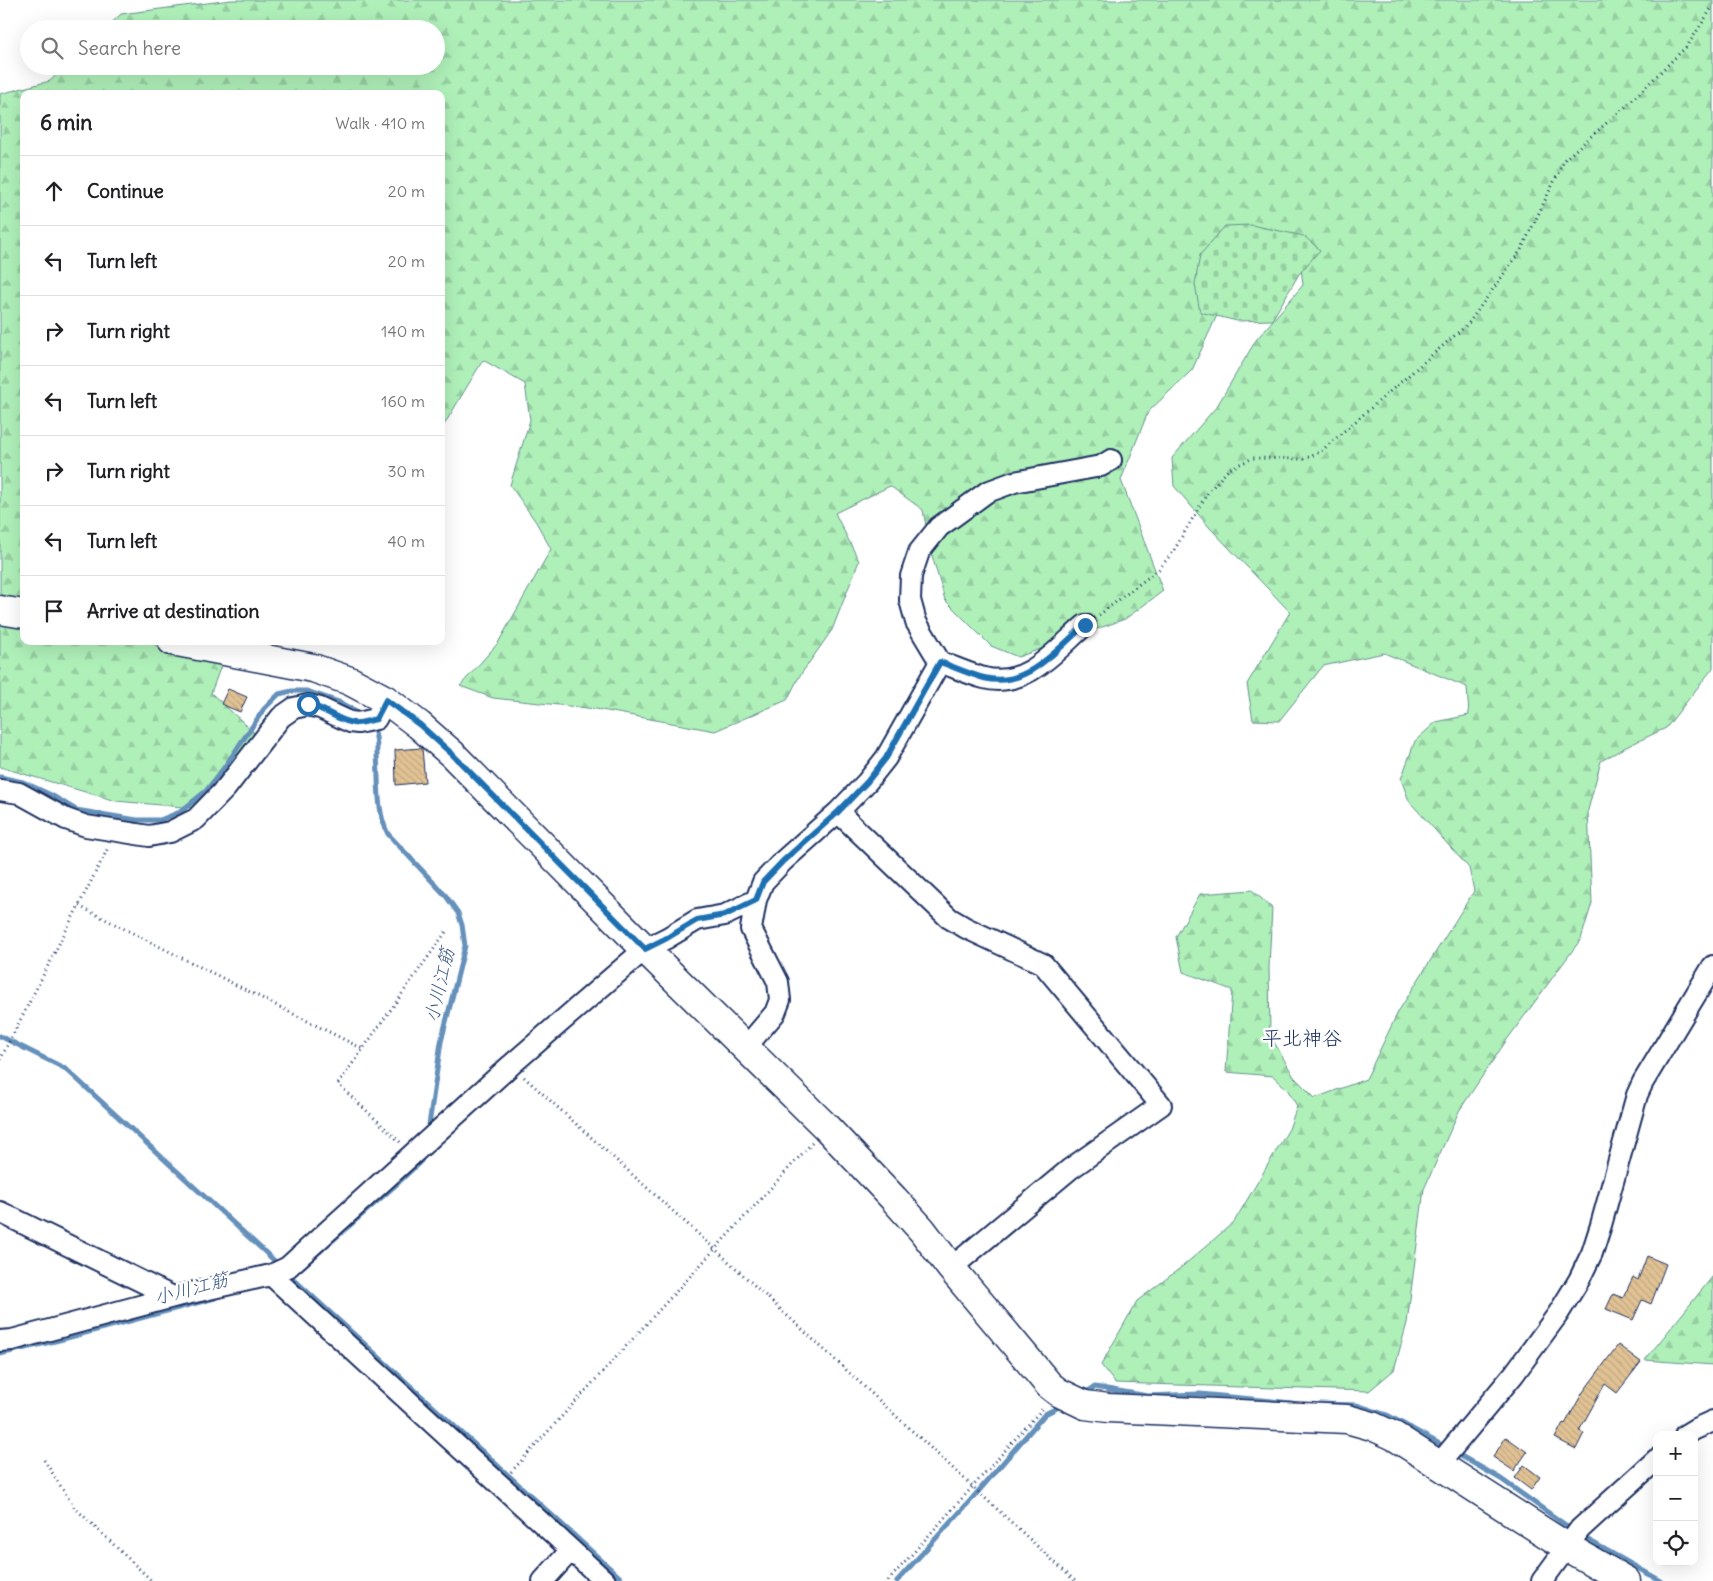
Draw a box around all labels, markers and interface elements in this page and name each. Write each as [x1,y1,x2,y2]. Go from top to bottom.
search box [20,20,445,75]
icon: search [38,34,66,62]
text: Search here [78,36,181,60]
text: 6 min [40,109,92,136]
text: Walk · 410 m [335,113,425,133]
icon: ahead [40,177,68,205]
text: Continue [87,179,164,203]
text: 20 m [388,181,425,201]
icon: left [40,247,68,275]
text: Turn left [87,249,157,273]
text: 20 m [388,251,425,271]
icon: right [40,317,68,345]
text: Turn right [87,319,170,343]
text: 140 m [381,321,425,341]
icon: left [40,387,68,415]
text: Turn left [87,389,157,413]
text: 160 m [381,391,425,411]
icon: right [40,457,68,485]
text: Turn right [87,459,170,483]
text: 30 m [388,461,425,481]
icon: left [40,527,68,555]
text: Turn left [87,529,157,553]
text: 40 m [387,531,425,551]
icon: arrive [40,597,68,625]
text: Arrive at destination [87,599,260,623]
route end [1074,614,1097,637]
route start [297,693,320,716]
water label: 小川江筋 [419,943,460,1025]
district label: 平北神谷 [1262,1025,1342,1050]
water label: 小川江筋 [151,1266,233,1309]
map controls [1653,1431,1698,1566]
button: + [1653,1431,1698,1476]
button: − [1653,1476,1698,1521]
button: locate [1653,1521,1698,1566]

